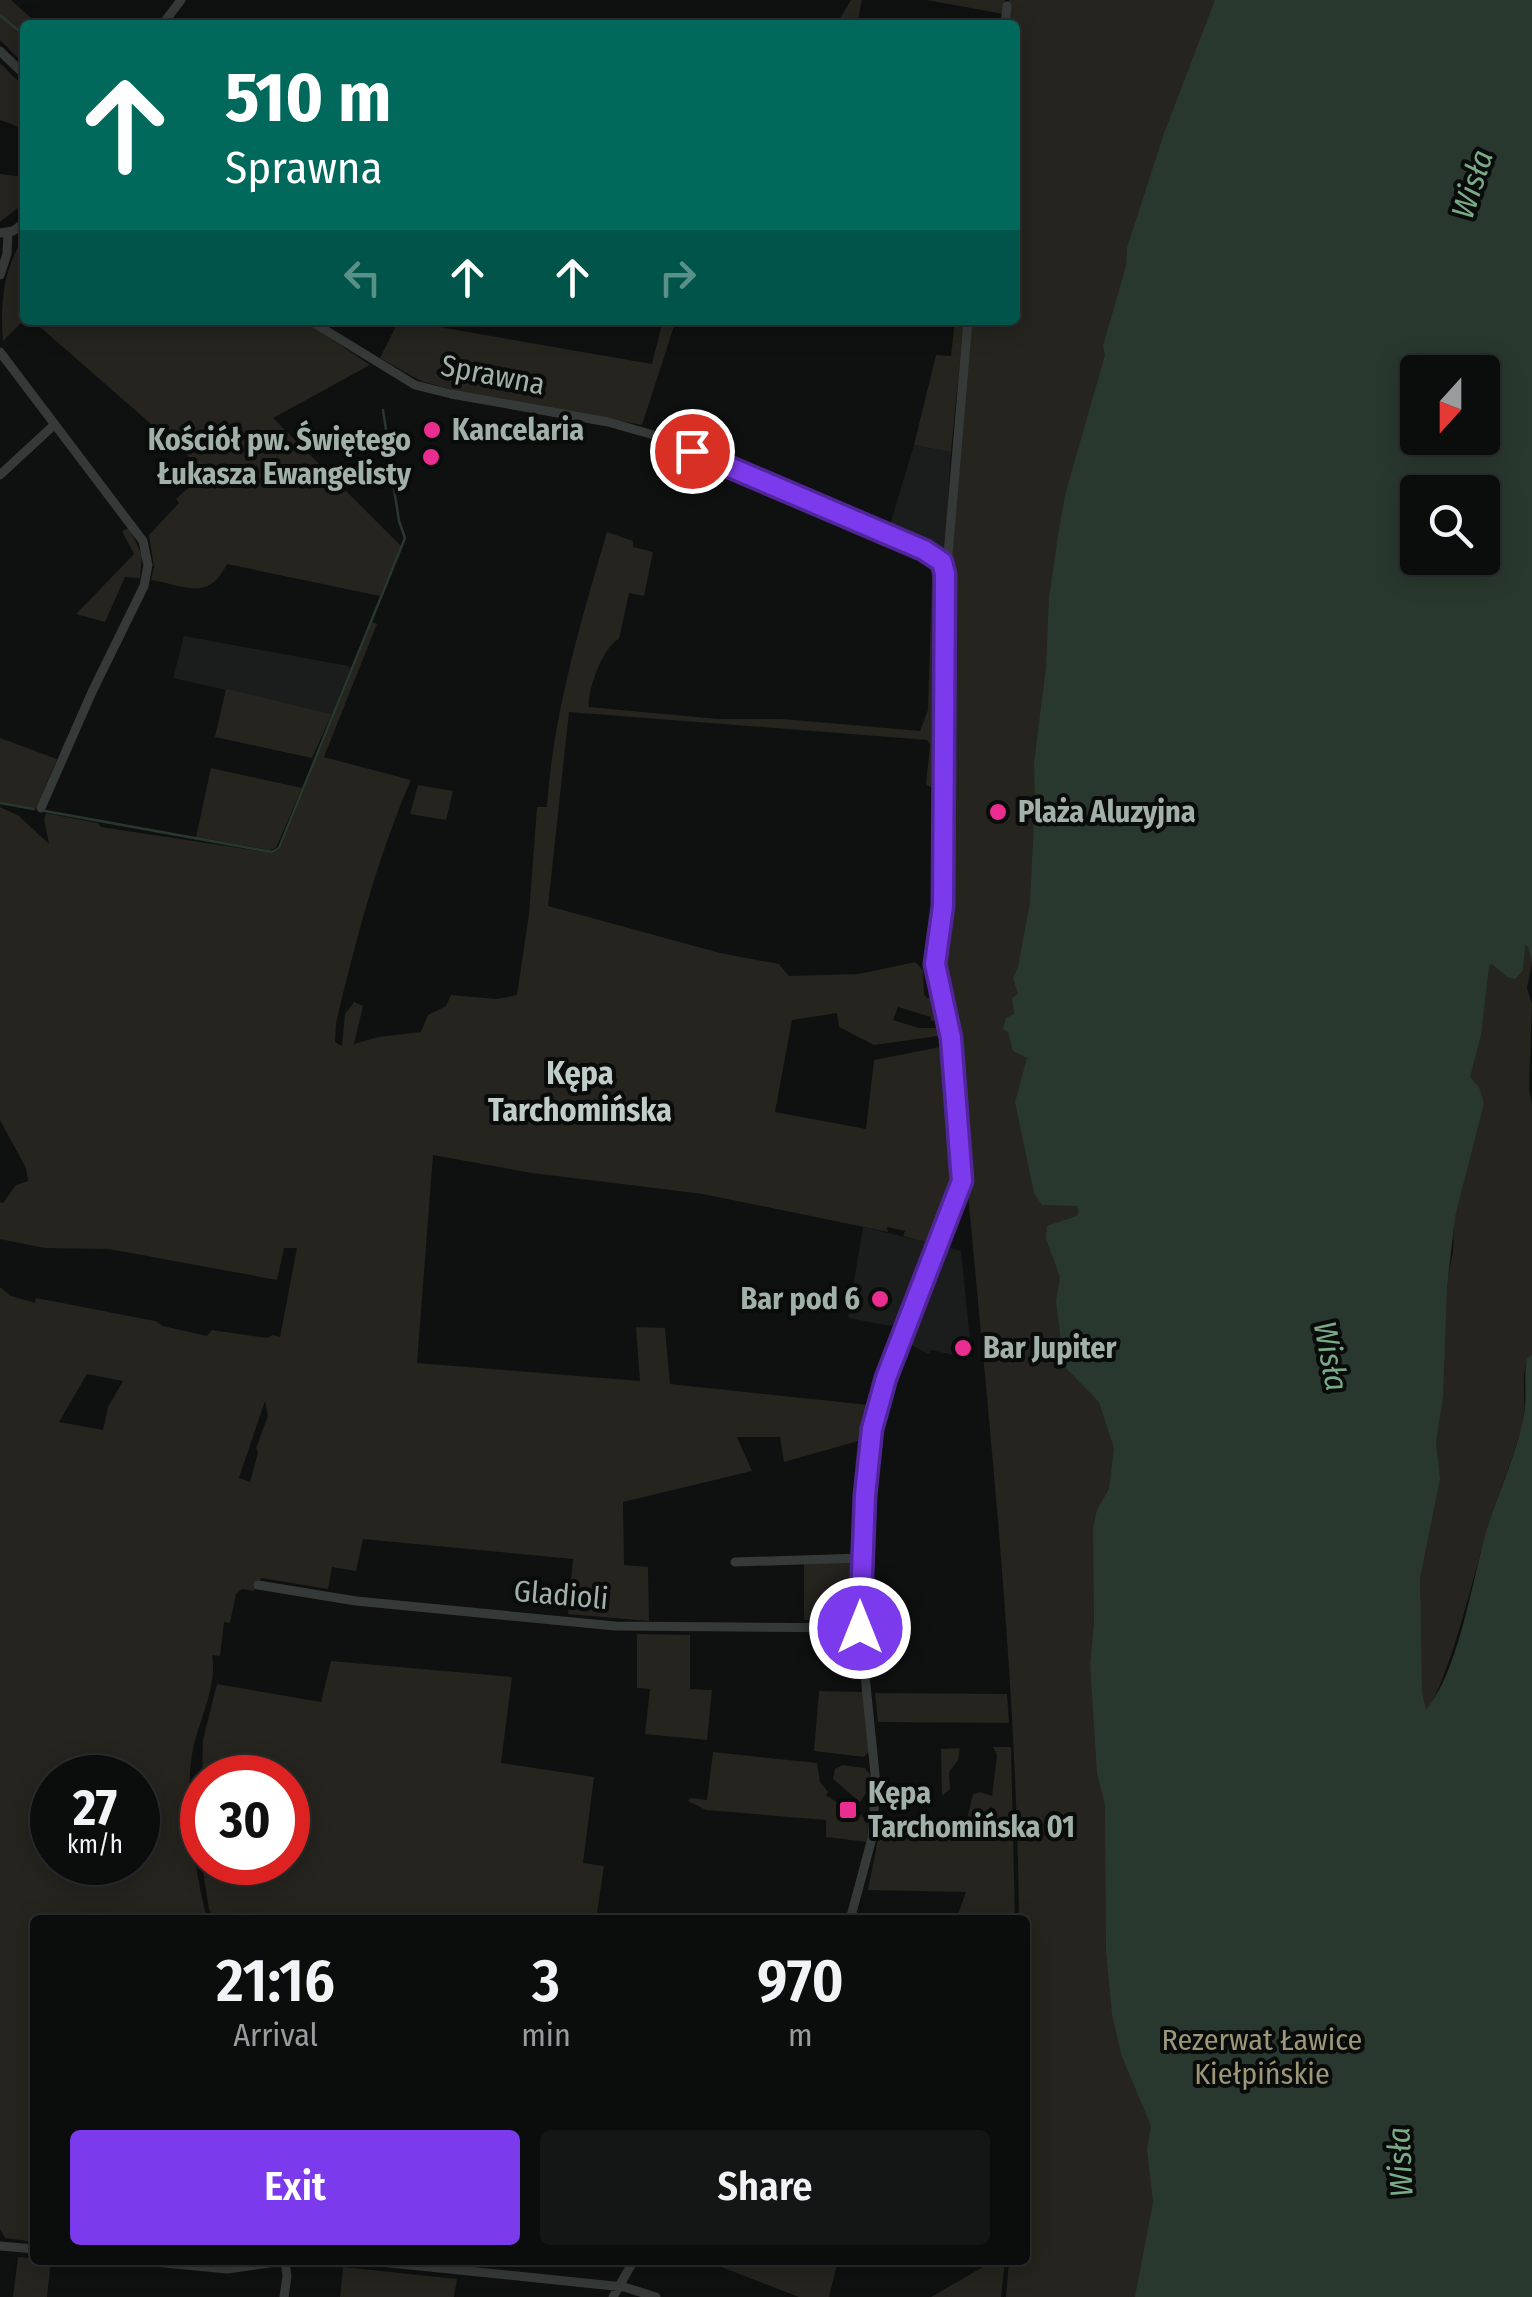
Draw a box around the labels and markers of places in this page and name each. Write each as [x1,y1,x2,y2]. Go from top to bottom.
pin [650,409,735,494]
place label: Kancelaria [452,412,584,448]
marker: Kancelaria [421,419,443,441]
place label: Kościół pw. Świętego Łukasza Ewangelisty [148,420,412,492]
marker: Kościół pw. Świętego Łukasza Ewangelisty [420,446,442,468]
place label: Plaża Aluzyjna [1018,794,1196,830]
marker: Plaża Aluzyjna [987,801,1009,823]
place label: Bar pod 6 [741,1281,860,1317]
marker: Bar pod 6 [869,1288,891,1310]
place label: Bar Jupiter [983,1330,1117,1366]
marker: Bar Jupiter [952,1337,974,1359]
place label: Kępa Tarchomińska 01 [868,1775,1075,1845]
marker: Kępa Tarchomińska 01 [837,1799,859,1821]

